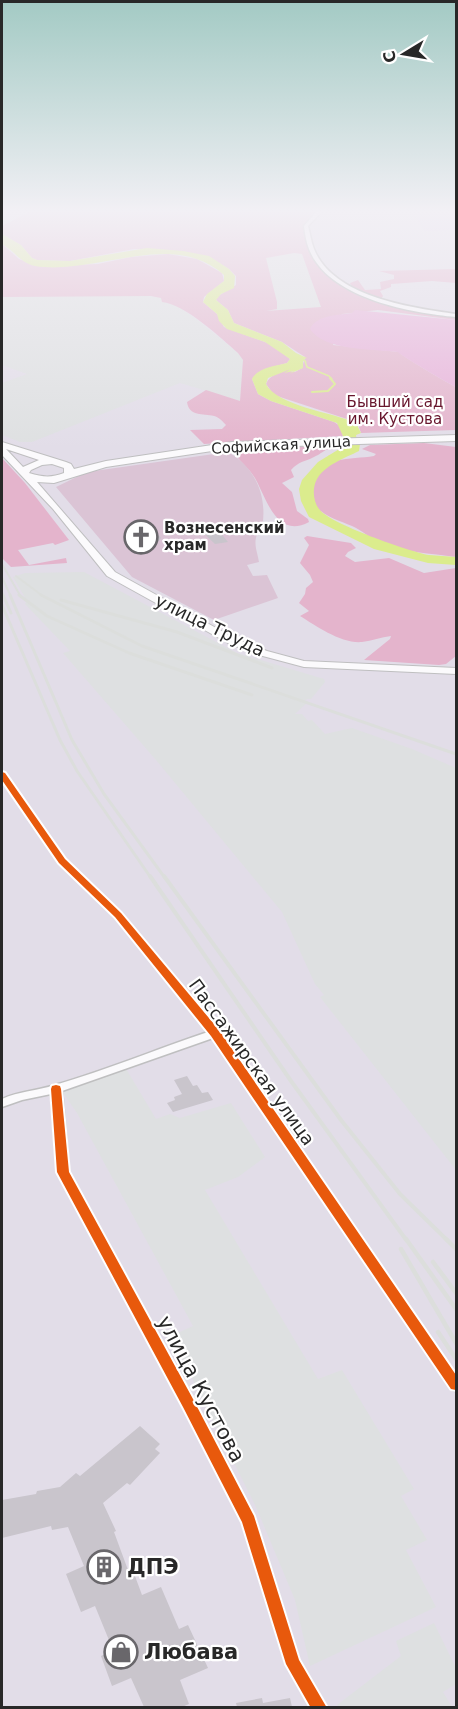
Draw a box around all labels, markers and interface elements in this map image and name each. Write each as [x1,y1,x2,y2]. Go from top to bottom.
north arrow [374,24,434,84]
text: С [379,49,400,64]
park label: Бывший сад им. Кустова [347,393,443,428]
street label: Софийская улица [211,432,351,458]
church icon: Вознесенский храм [123,519,159,555]
place label: Вознесенский храм [164,519,285,554]
street label: улица Труда [152,589,268,661]
street label: Пассажирская улица [185,975,319,1149]
street label: улица Кустова [152,1312,250,1466]
building icon: ДПЭ [86,1549,122,1585]
place label: ДПЭ [127,1555,179,1579]
shop icon: Любава [103,1634,139,1670]
place label: Любава [144,1640,238,1664]

